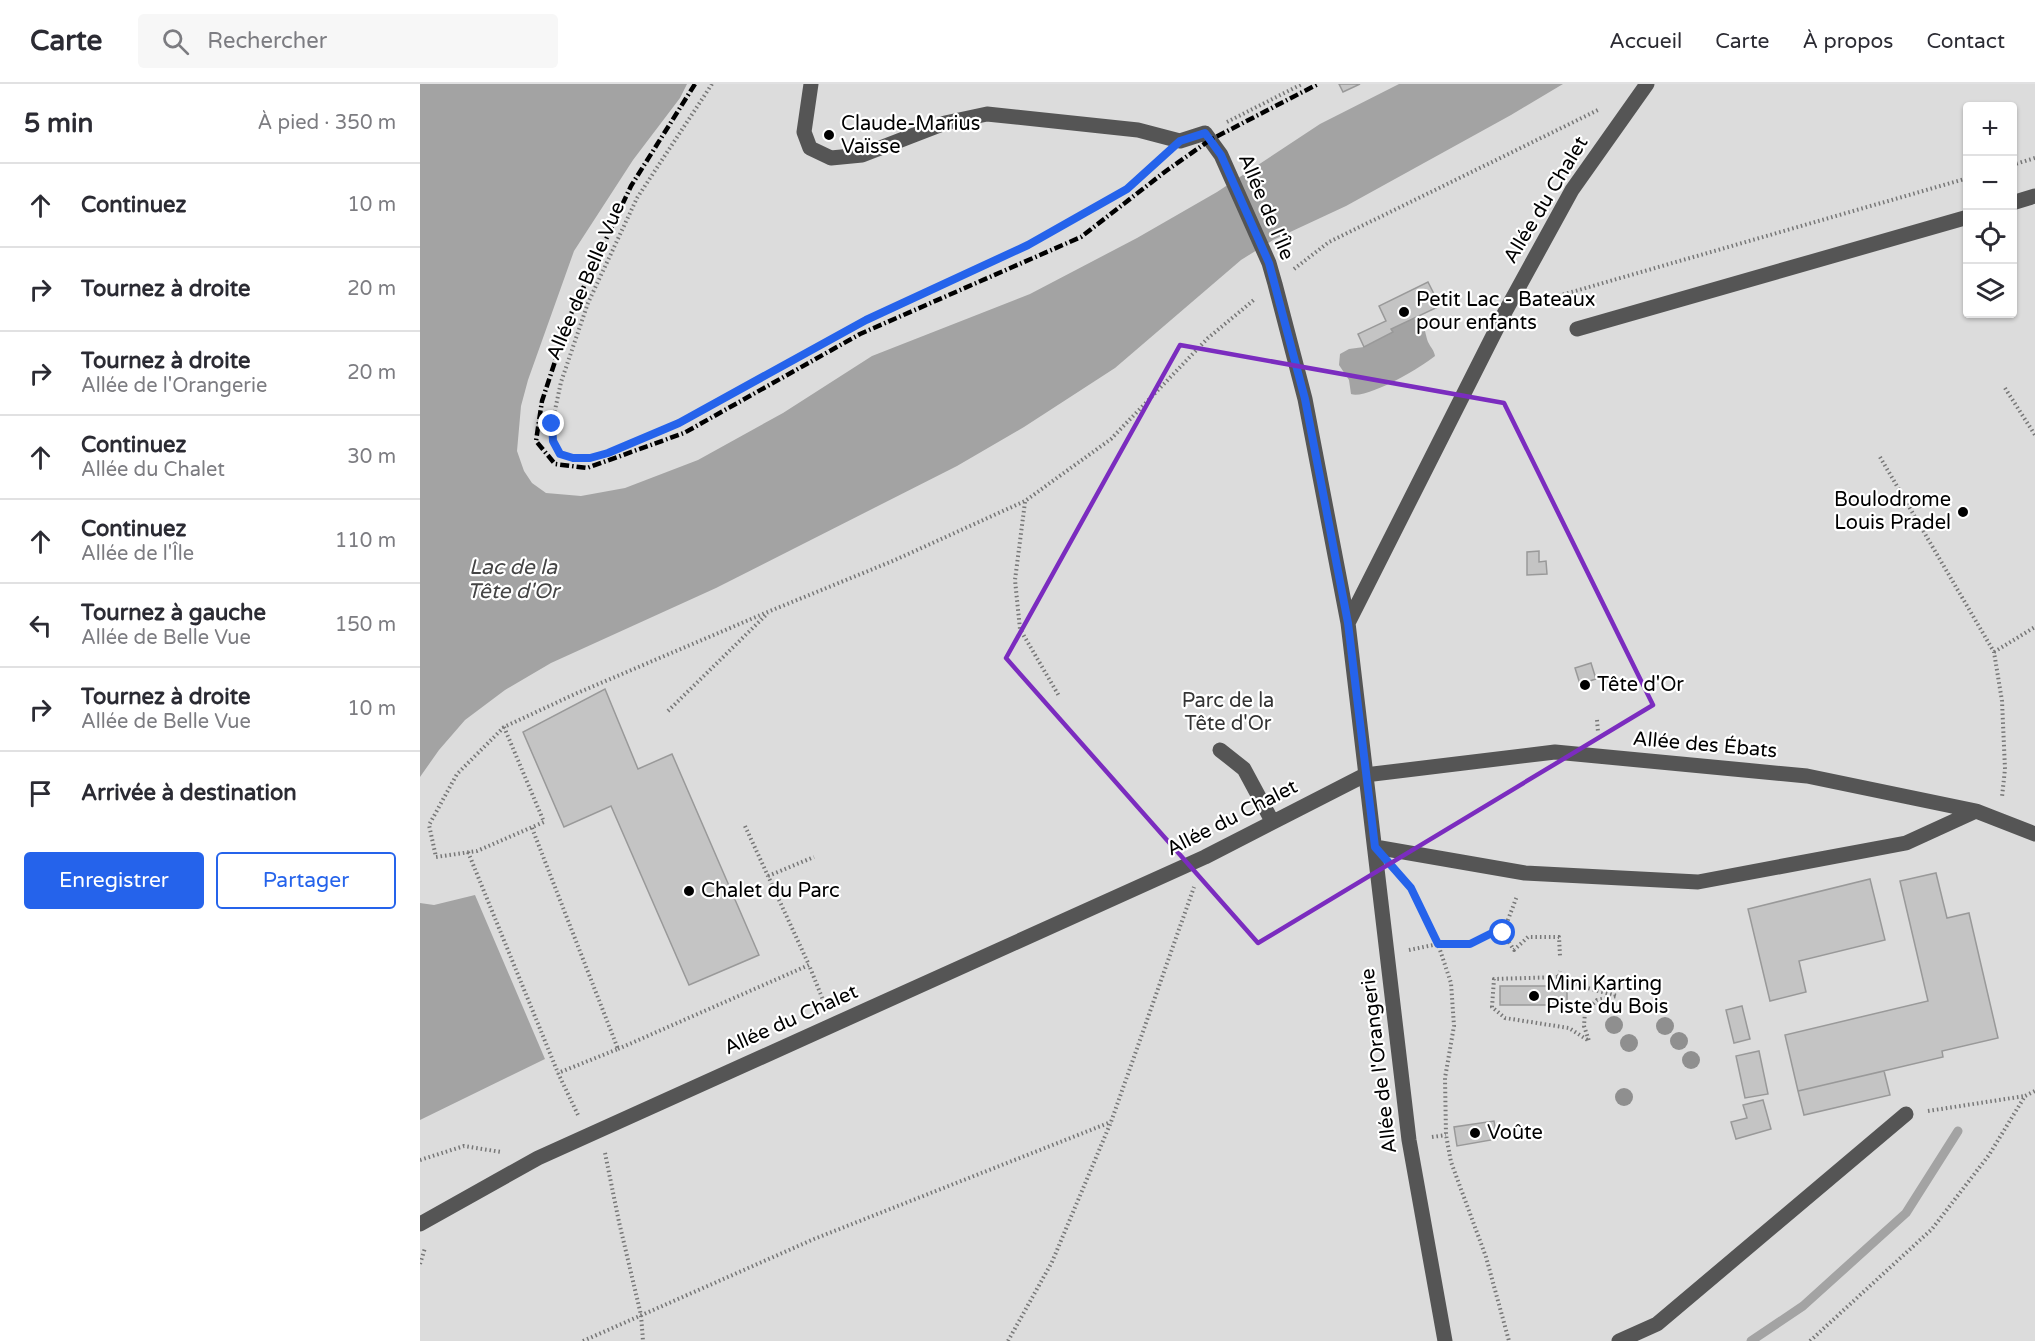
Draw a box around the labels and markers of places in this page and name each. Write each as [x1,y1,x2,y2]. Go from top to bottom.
place label: Claude-Marius Vaïsse [841,112,980,159]
marker: Claude-Marius Vaïsse [822,128,836,142]
place label: Petit Lac - Bateaux pour enfants [1416,288,1596,335]
marker: Petit Lac - Bateaux pour enfants [1397,305,1411,319]
place label: Boulodrome Louis Pradel [1834,488,1951,535]
marker: Boulodrome Louis Pradel [1956,505,1970,519]
place label: Tête d'Or [1597,673,1684,697]
marker: Tête d'Or [1578,678,1592,692]
place label: Chalet du Parc [701,879,840,903]
marker: Chalet du Parc [682,884,696,898]
place label: Mini Karting Piste du Bois [1546,972,1668,1019]
marker: Mini Karting Piste du Bois [1527,989,1541,1003]
place label: Voûte [1487,1121,1543,1145]
marker: Voûte [1468,1126,1482,1140]

